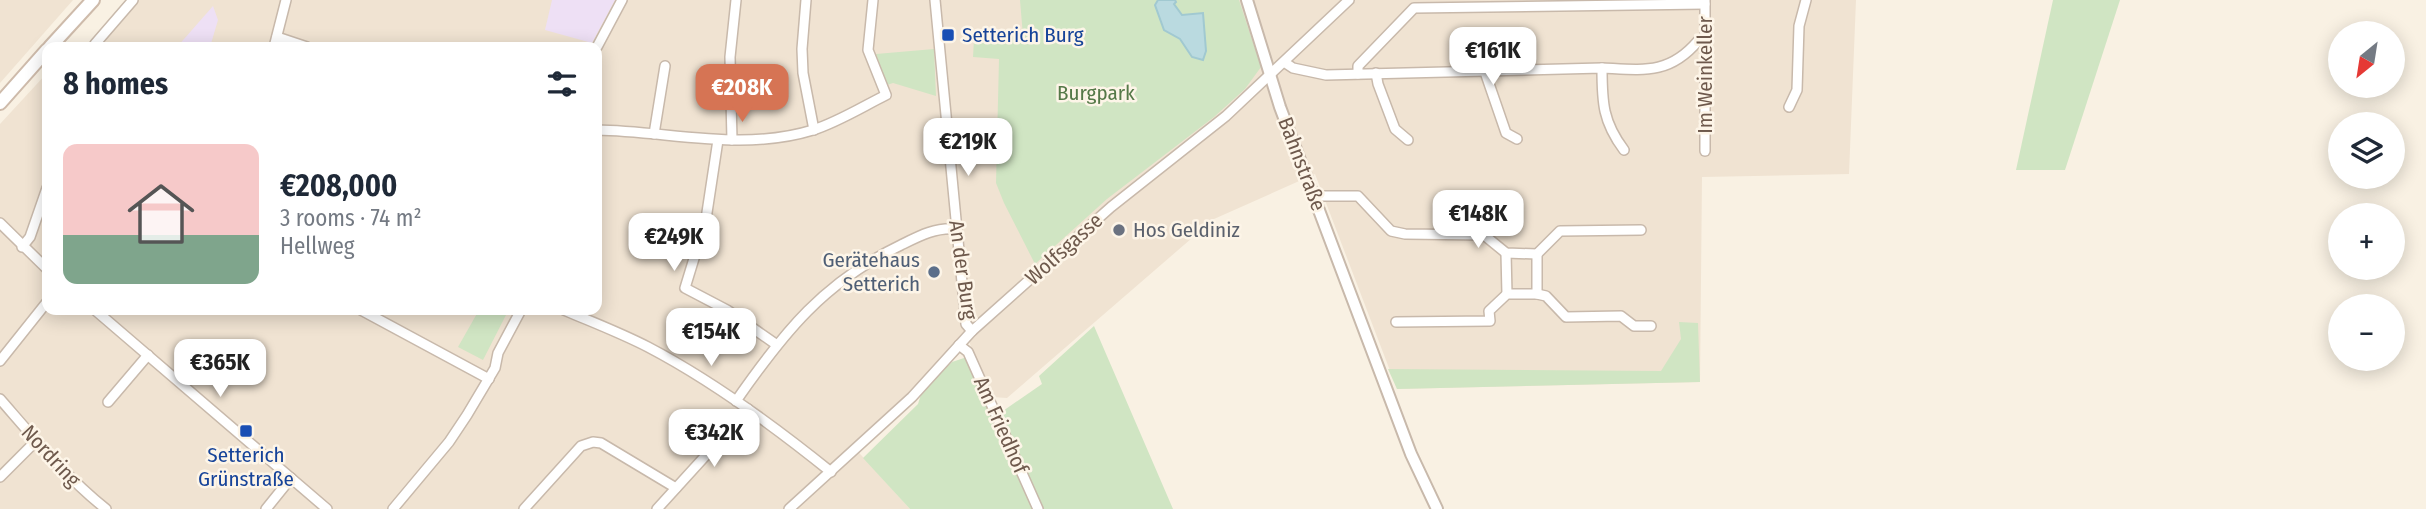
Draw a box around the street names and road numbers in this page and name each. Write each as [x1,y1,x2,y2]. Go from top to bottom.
street label: Im Weinkeller [1692,16,1718,134]
street label: Bahnstraße [1272,113,1332,215]
street label: Wolfsgasse [1020,208,1108,290]
street label: An der Burg [943,219,983,322]
street label: Am Friedhof [968,372,1035,479]
street label: Nordring [16,420,86,493]

